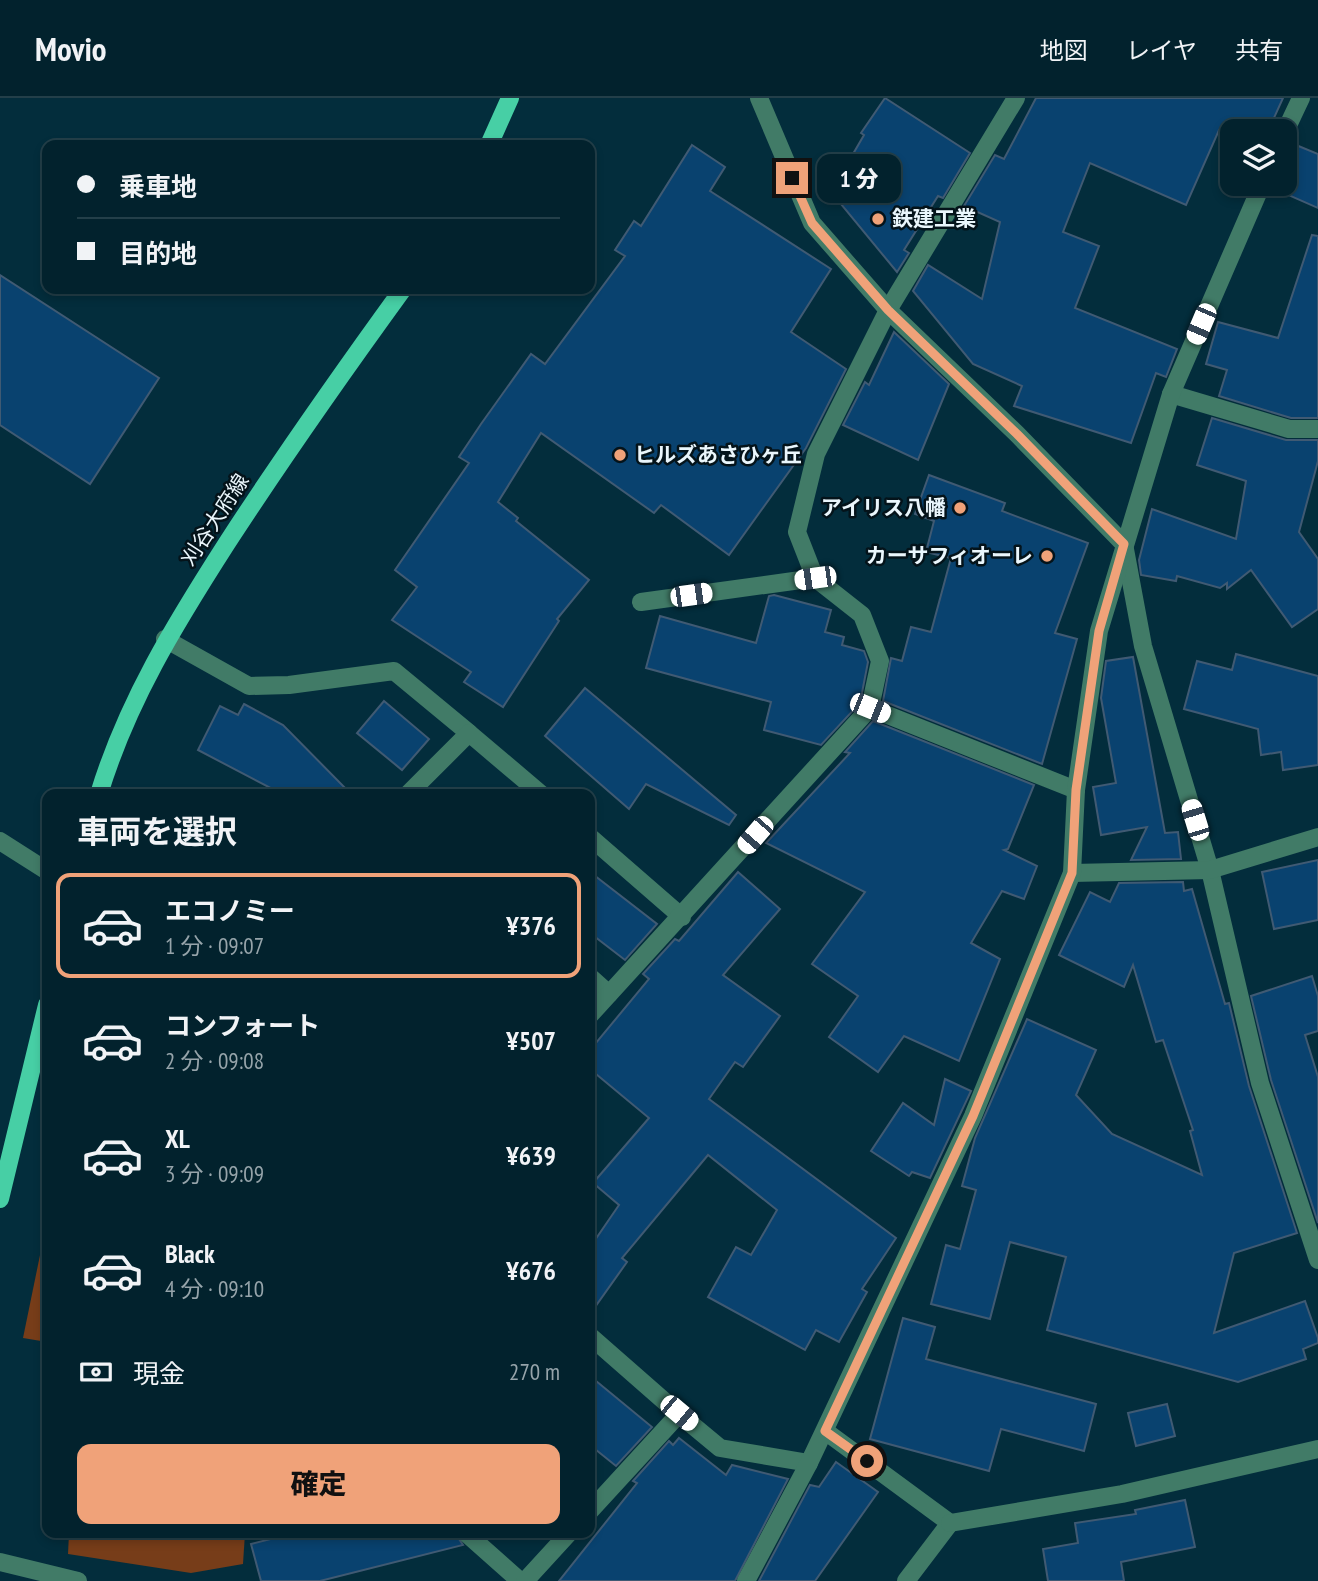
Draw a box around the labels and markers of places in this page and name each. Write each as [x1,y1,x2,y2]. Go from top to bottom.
place label: 鉄建工業 [892,205,976,232]
marker: 鉄建工業 [870,211,886,227]
place label: ヒルズあさひヶ丘 [634,441,802,468]
marker: ヒルズあさひヶ丘 [612,447,628,463]
place label: アイリス八幡 [821,494,946,521]
marker: アイリス八幡 [952,500,968,516]
place label: カーサフィオーレ [866,542,1033,569]
marker: カーサフィオーレ [1039,548,1055,564]

